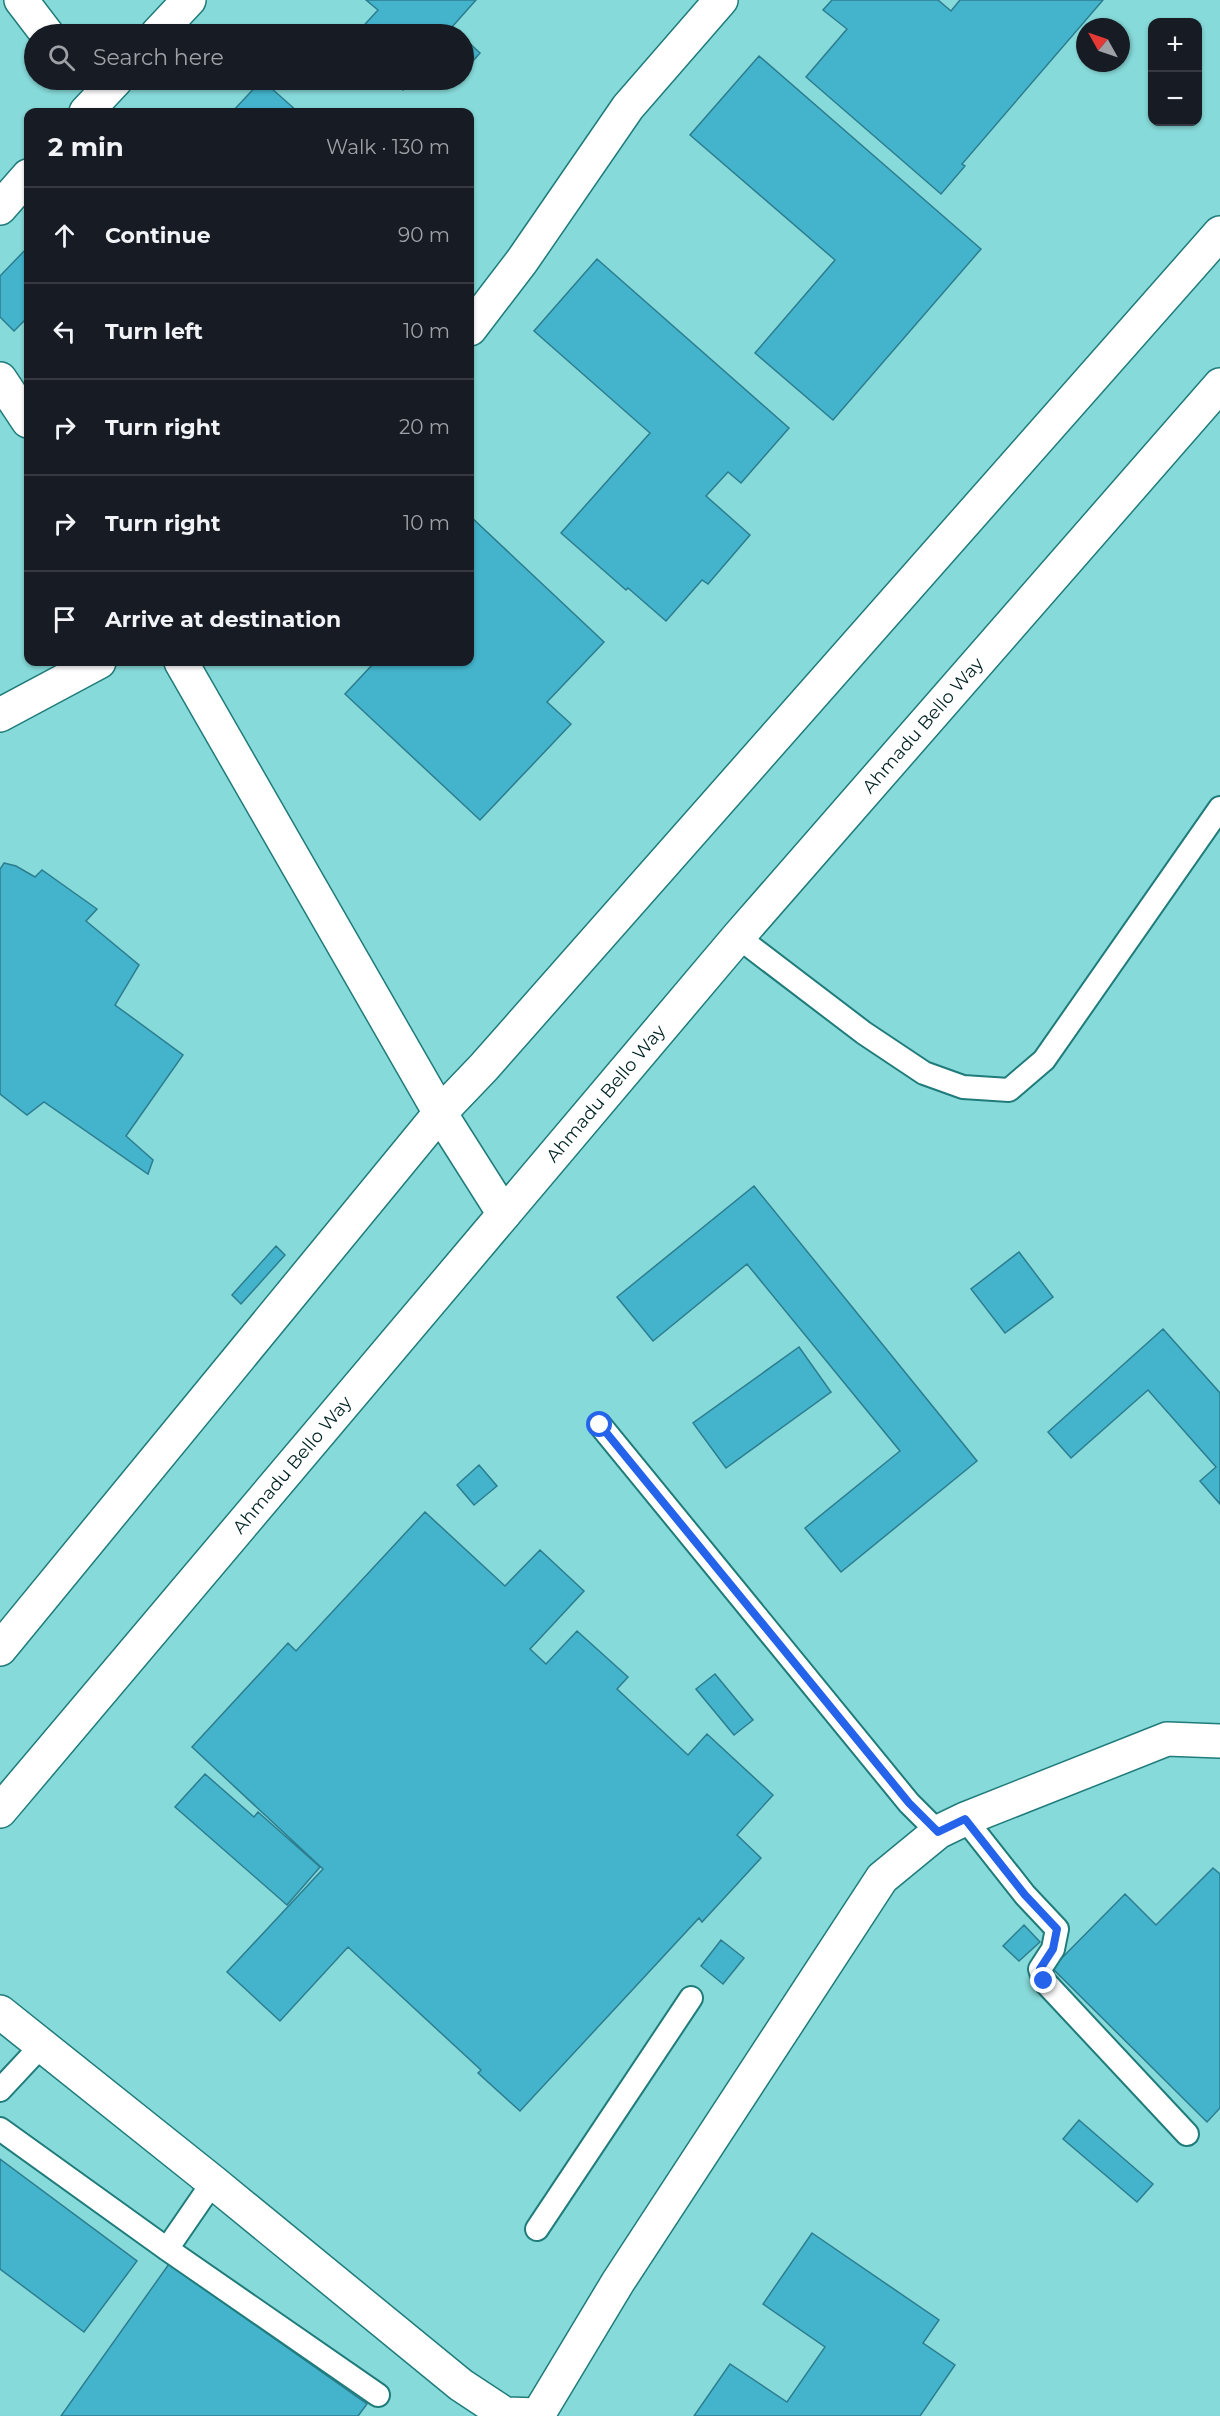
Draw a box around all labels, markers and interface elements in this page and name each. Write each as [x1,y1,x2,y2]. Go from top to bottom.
north arrow [1076,18,1130,72]
map controls [1148,18,1202,126]
button: + [1148,18,1202,72]
search box [24,24,474,90]
icon: search [45,41,78,74]
text: Search here [93,44,224,71]
button: − [1148,72,1202,126]
text: 2 min [48,131,124,163]
text: Walk · 130 m [326,135,450,159]
icon: ahead [48,219,81,252]
text: Continue [105,222,211,249]
text: 90 m [398,223,450,247]
icon: left [48,315,81,348]
text: Turn left [105,318,203,345]
text: 10 m [403,319,450,343]
icon: right [48,411,81,444]
text: Turn right [105,414,220,441]
text: 20 m [399,415,450,439]
icon: right [48,507,81,540]
text: Turn right [105,510,220,537]
text: 10 m [403,511,450,535]
icon: arrive [48,603,81,636]
text: Arrive at destination [105,606,341,633]
street label: Ahmadu Bello Way [858,653,988,798]
street label: Ahmadu Bello Way [542,1020,670,1167]
street label: Ahmadu Bello Way [228,1391,357,1538]
route start [586,1411,612,1437]
route end [1030,1967,1056,1993]

